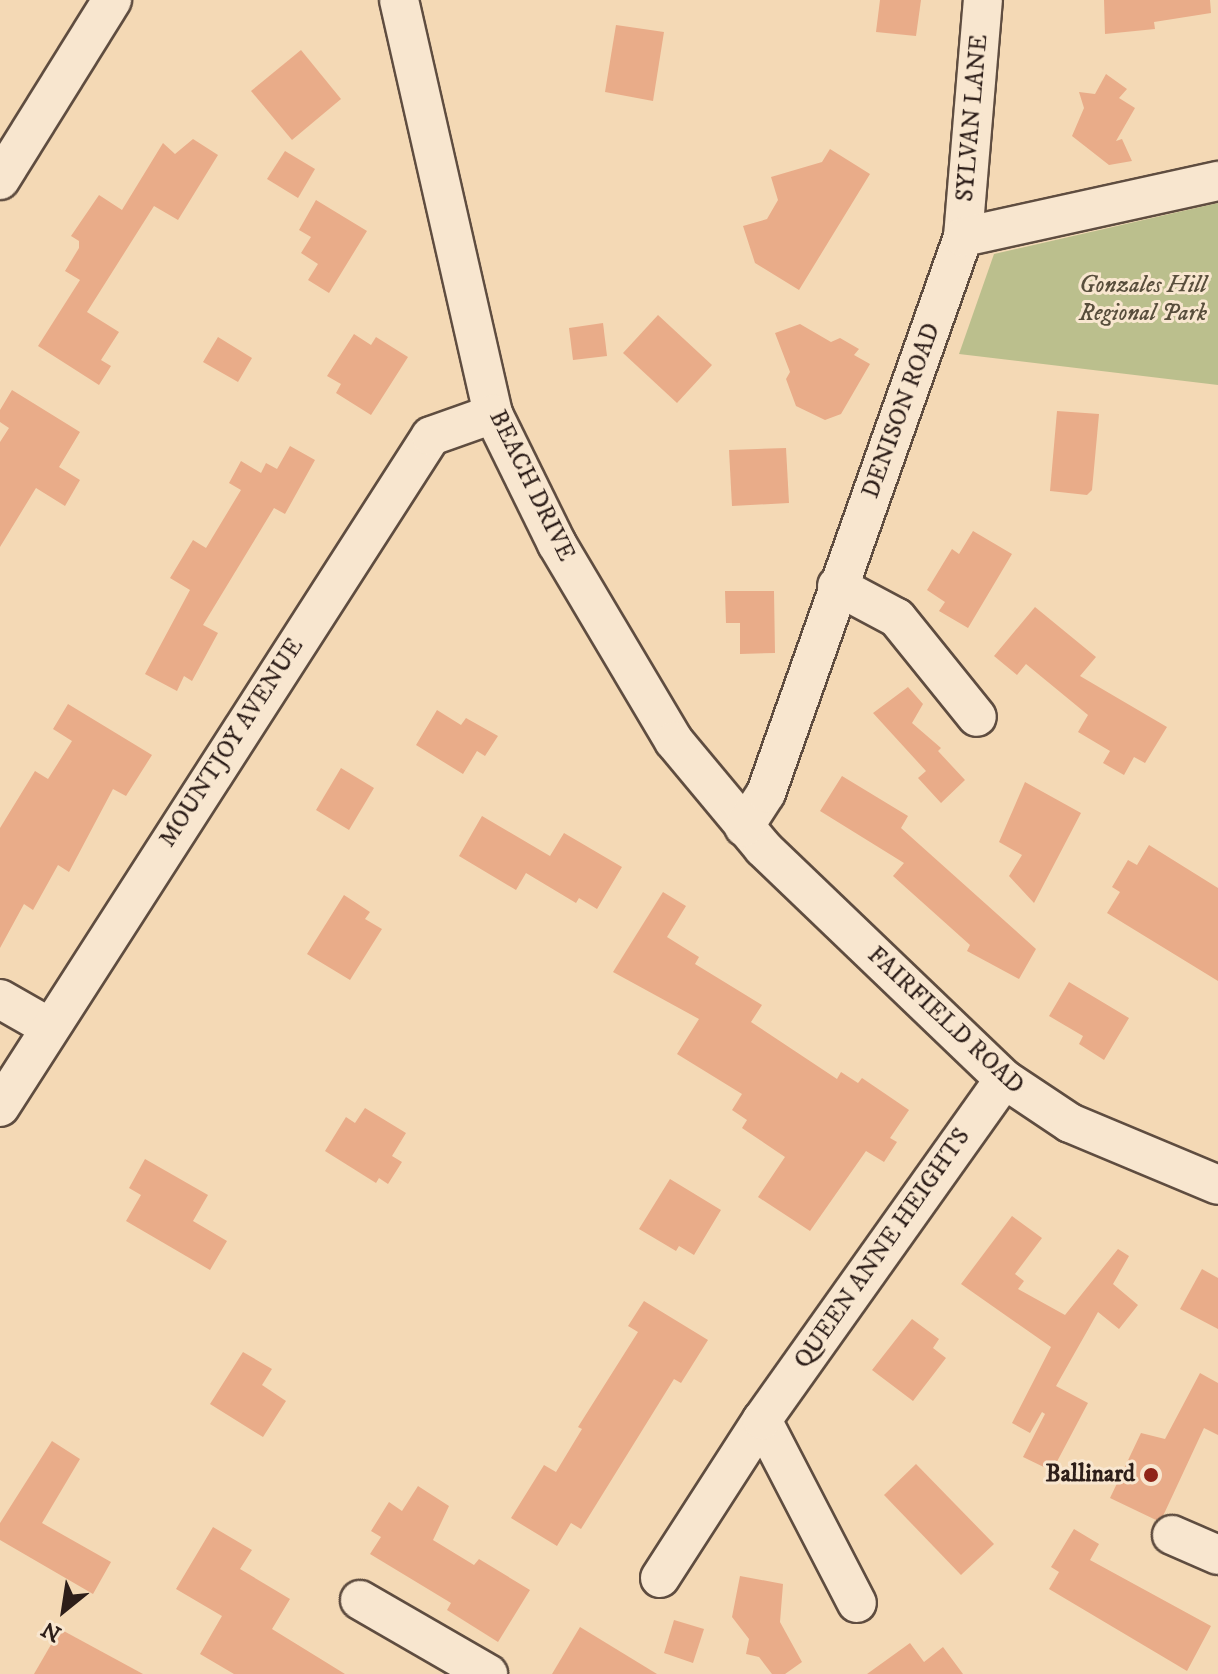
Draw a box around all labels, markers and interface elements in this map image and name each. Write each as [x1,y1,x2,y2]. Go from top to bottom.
street label: SYLVAN LANE [951,33,995,203]
park label: Gonzales Hill Regional Park [1079,272,1207,328]
street label: DENISON ROAD [857,320,947,502]
street label: BEACH DRIVE [482,406,580,566]
street label: MOUNTJOY AVENUE [154,633,310,853]
street label: FAIRFIELD ROAD [861,941,1029,1101]
street label: QUEEN ANNE HEIGHTS [789,1123,977,1375]
place label: Ballinard [1045,1461,1135,1489]
marker: Ballinard [1142,1466,1160,1484]
north arrow [24,1570,104,1650]
text: N [37,1615,66,1647]

